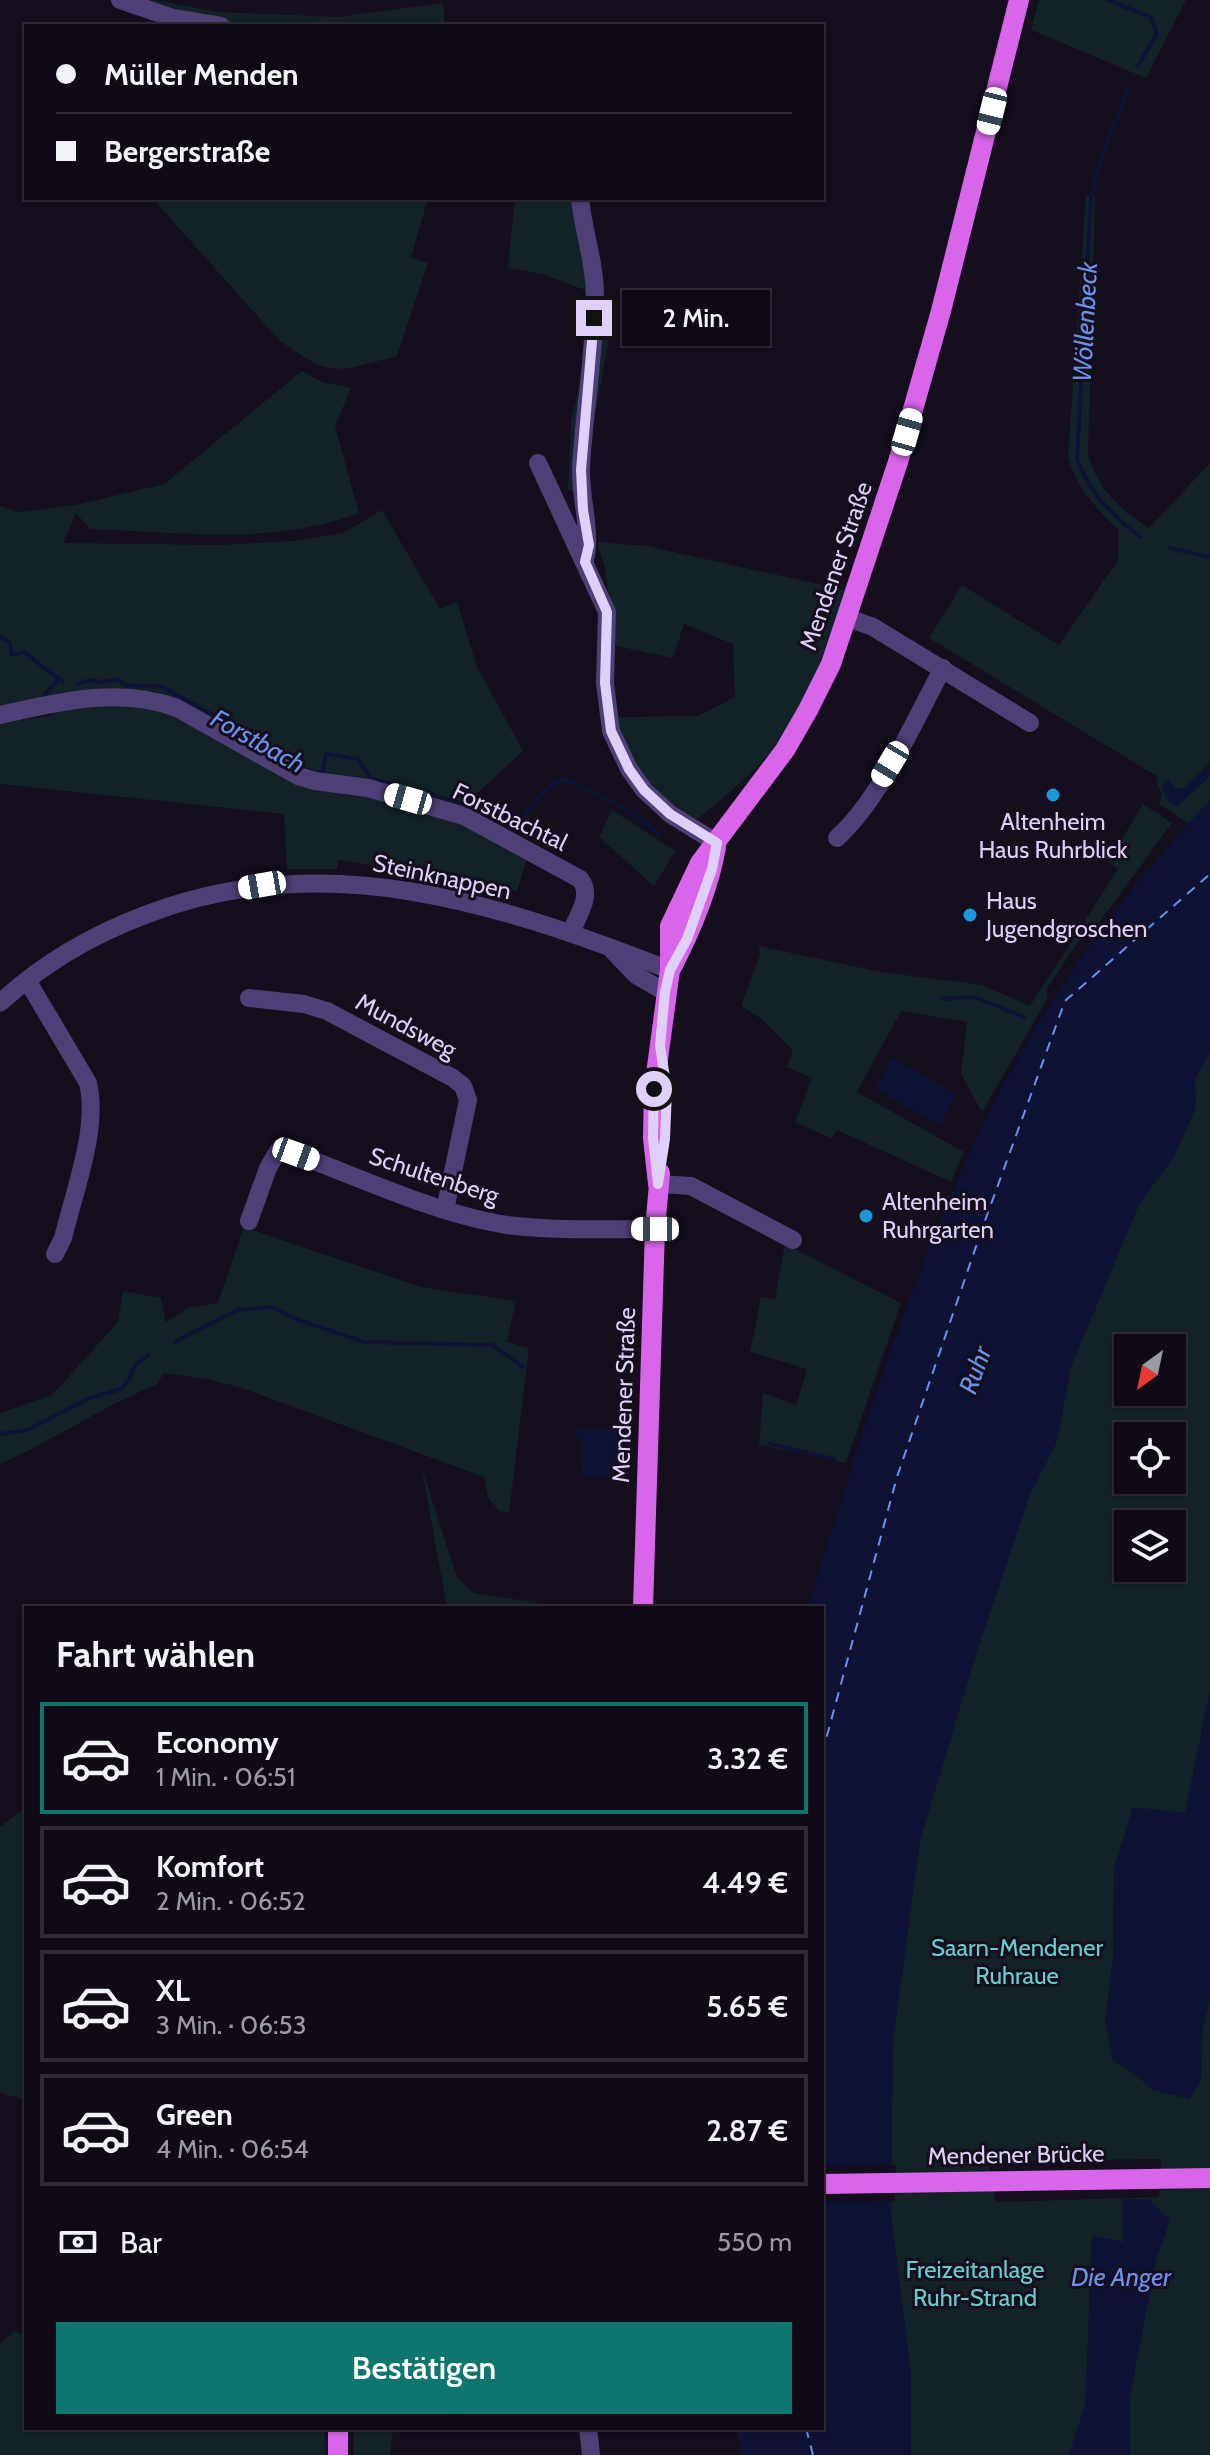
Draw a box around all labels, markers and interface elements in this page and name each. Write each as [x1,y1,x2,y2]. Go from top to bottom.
text: Müller Menden [104,56,299,93]
car [975,85,1009,137]
text: Bergerstraße [104,133,270,170]
water label: Wöllenbeck [1066,260,1104,383]
callout: 2 Min. [622,290,770,346]
route end [576,300,612,336]
text: 2 Min. [663,302,729,334]
car [889,406,925,458]
street label: Mendener Straße [793,478,878,654]
water label: Forstbach [205,702,311,780]
car [867,737,913,791]
street label: Forstbachtal [448,776,573,857]
car [382,781,434,817]
marker: Altenheim Haus Ruhrblick [1044,786,1062,804]
place label: Altenheim Haus Ruhrblick [978,807,1128,864]
street label: Steinknappen [370,848,514,905]
car [236,869,288,901]
place label: Haus Jugendgroschen [985,886,1147,943]
marker: Haus Jugendgroschen [961,906,979,924]
street label: Mundsweg [351,987,463,1065]
route start [636,1071,672,1107]
car [269,1135,323,1173]
street label: Schultenberg [366,1141,504,1210]
place label: Altenheim Ruhrgarten [882,1187,994,1244]
marker: Altenheim Ruhrgarten [857,1207,875,1225]
car [631,1217,679,1241]
street label: Mendener Straße [606,1307,641,1483]
north arrow [1114,1334,1186,1406]
map controls [1114,1334,1186,1582]
water label: Ruhr [952,1341,999,1398]
button: locate [1114,1422,1186,1494]
button: layers [1114,1510,1186,1582]
text: Fahrt wählen [56,1632,255,1676]
icon: car [60,1722,132,1794]
text: Economy [156,1724,279,1761]
text: 3.32 € [707,1740,788,1777]
text: 1 Min. · 06:51 [156,1761,295,1793]
icon: car [60,1846,132,1918]
text: Komfort [156,1848,264,1885]
text: 4.49 € [702,1864,788,1901]
text: 2 Min. · 06:52 [156,1885,306,1917]
park label: Saarn-Mendener Ruhraue [931,1933,1103,1990]
icon: car [60,1970,132,2042]
text: XL [156,1972,190,2009]
text: 5.65 € [706,1988,788,2025]
text: 3 Min. · 06:53 [156,2009,307,2041]
icon: car [60,2094,132,2166]
text: Green [156,2096,233,2133]
text: 2.87 € [706,2112,788,2149]
text: 4 Min. · 06:54 [156,2133,309,2165]
street label: Mendener Brücke [927,2138,1105,2171]
icon: cash [56,2220,100,2264]
text: Bar [120,2224,162,2261]
text: 550 m [717,2226,792,2258]
park label: Freizeitanlage Ruhr-Strand [906,2255,1045,2312]
water label: Die Anger [1071,2261,1172,2293]
button: Bestätigen [56,2322,792,2414]

